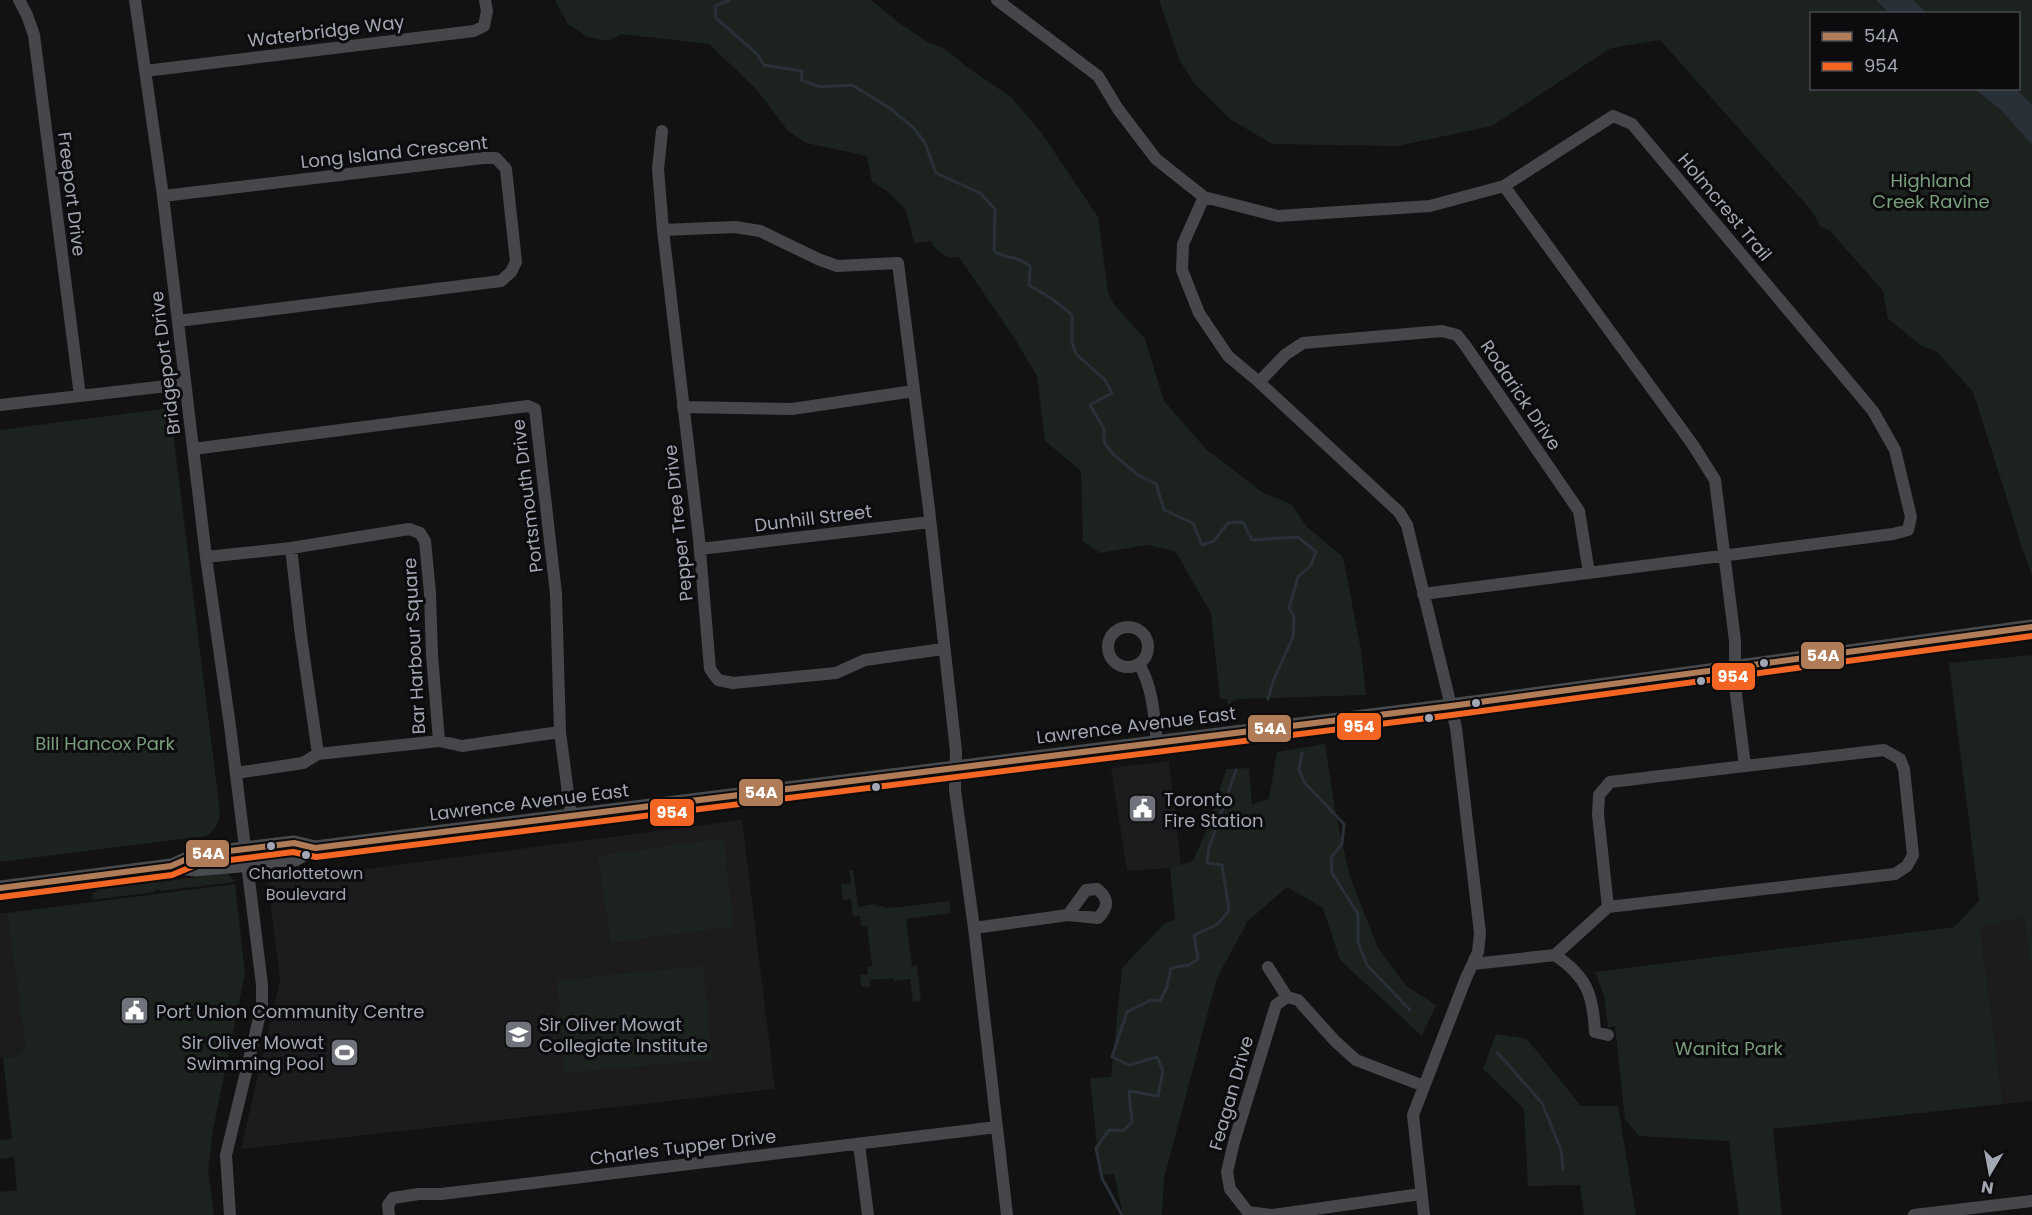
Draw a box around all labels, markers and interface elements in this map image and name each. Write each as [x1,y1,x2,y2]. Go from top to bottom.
street label: Waterbridge Way [246,9,406,53]
legend [1810,12,2020,90]
text: 54A [1864,23,1899,48]
text: 954 [1864,53,1898,78]
street label: Freeport Drive [52,130,92,258]
street label: Long Island Crescent [299,130,489,174]
street label: Holmcrest Trail [1672,148,1778,266]
park label: Highland Creek Ravine [1872,168,1990,214]
street label: Bridgeport Drive [144,290,186,436]
street label: Rodarick Drive [1475,335,1567,455]
street label: Portsmouth Drive [505,418,549,574]
street label: Pepper Tree Drive [657,443,699,603]
street label: Dunhill Street [753,498,873,538]
street label: Bar Harbour Square [397,557,431,735]
line badge: 54A [1800,641,1845,670]
text: 54A [1806,644,1840,667]
unlabelled marker [1758,657,1770,669]
line badge: 954 [1711,662,1756,691]
text: 954 [1717,665,1749,688]
unlabelled marker [1695,675,1707,687]
unlabelled marker [1470,697,1482,709]
street label: Lawrence Avenue East [1035,700,1237,750]
line badge: 954 [1336,712,1382,741]
unlabelled marker [1423,712,1435,724]
line badge: 54A [1247,714,1292,743]
text: 954 [1343,715,1375,738]
text: 54A [1253,717,1287,740]
park label: Bill Hancox Park [35,731,176,756]
street label: Lawrence Avenue East [428,777,630,827]
line badge: 54A [738,778,784,807]
text: 54A [744,781,778,804]
unlabelled marker [870,781,882,793]
place label: Toronto Fire Station [1164,787,1264,833]
public building icon: Toronto Fire Station [1127,793,1159,825]
line badge: 954 [649,798,695,827]
text: 954 [656,801,688,824]
line badge: 54A [185,839,230,868]
unlabelled marker [265,840,277,852]
text: 54A [191,842,225,865]
marker: Charlottetown Boulevard [300,849,312,861]
place label: Charlottetown Boulevard [249,862,363,906]
public building icon: Port Union Community Centre [119,995,151,1027]
place label: Port Union Community Centre [156,999,424,1024]
place label: Sir Oliver Mowat Collegiate Institute [539,1012,708,1058]
school or university icon: Sir Oliver Mowat Collegiate Institute [502,1018,534,1050]
place label: Sir Oliver Mowat Swimming Pool [181,1030,324,1076]
street label: Feagan Drive [1203,1033,1259,1153]
sports icon: Sir Oliver Mowat Swimming Pool [329,1036,361,1068]
park label: Wanita Park [1675,1036,1784,1061]
street label: Charles Tupper Drive [588,1123,778,1171]
north arrow [1960,1143,2020,1203]
text: N [1980,1175,1995,1200]

